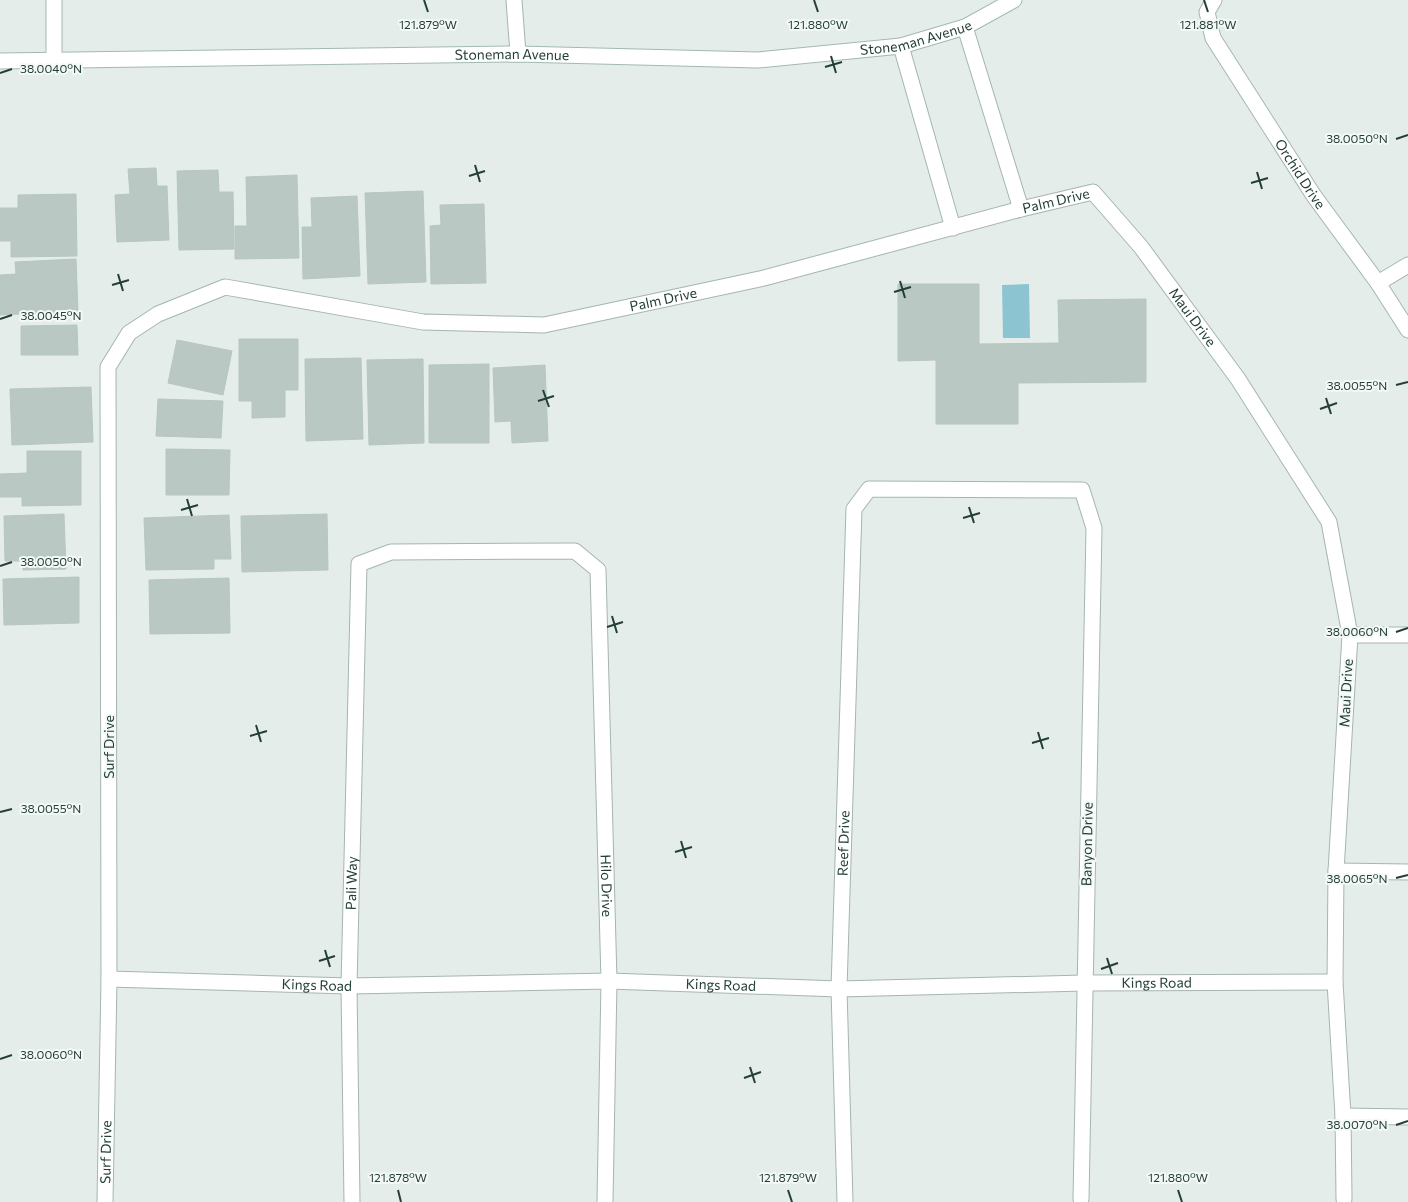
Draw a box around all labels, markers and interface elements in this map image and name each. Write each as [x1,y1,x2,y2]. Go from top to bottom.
street label: Stoneman Avenue [859,16,975,58]
text: 121.879°W [399,17,457,31]
text: 121.880°W [788,17,848,31]
text: 121.881°W [1179,17,1237,31]
street label: Stoneman Avenue [455,45,569,63]
text: 38.0040°N [20,61,82,75]
text: 38.0050°N [1326,131,1388,145]
street label: Orchid Drive [1272,135,1329,212]
street label: Palm Drive [1021,184,1091,216]
street label: Palm Drive [628,284,698,314]
street label: Maui Drive [1166,284,1220,349]
text: 38.0045°N [20,308,82,322]
text: 38.0055°N [1327,378,1387,392]
text: 38.0050°N [20,554,82,568]
text: 38.0060°N [1326,624,1388,638]
street label: Maui Drive [1335,658,1356,728]
street label: Surf Drive [100,715,117,779]
text: 38.0055°N [21,801,81,815]
street label: Banyon Drive [1077,802,1096,886]
street label: Reef Drive [834,810,853,876]
street label: Hilo Drive [598,854,616,917]
street label: Pali Way [342,856,360,910]
text: 38.0065°N [1326,871,1388,885]
street label: Kings Road [1121,974,1192,991]
street label: Kings Road [281,975,352,994]
street label: Kings Road [685,975,756,994]
text: 38.0060°N [20,1047,82,1061]
text: 38.0070°N [1327,1117,1387,1131]
street label: Surf Drive [96,1120,114,1184]
text: 121.878°W [369,1170,427,1184]
text: 121.879°W [759,1170,817,1184]
text: 121.880°W [1148,1170,1208,1184]

